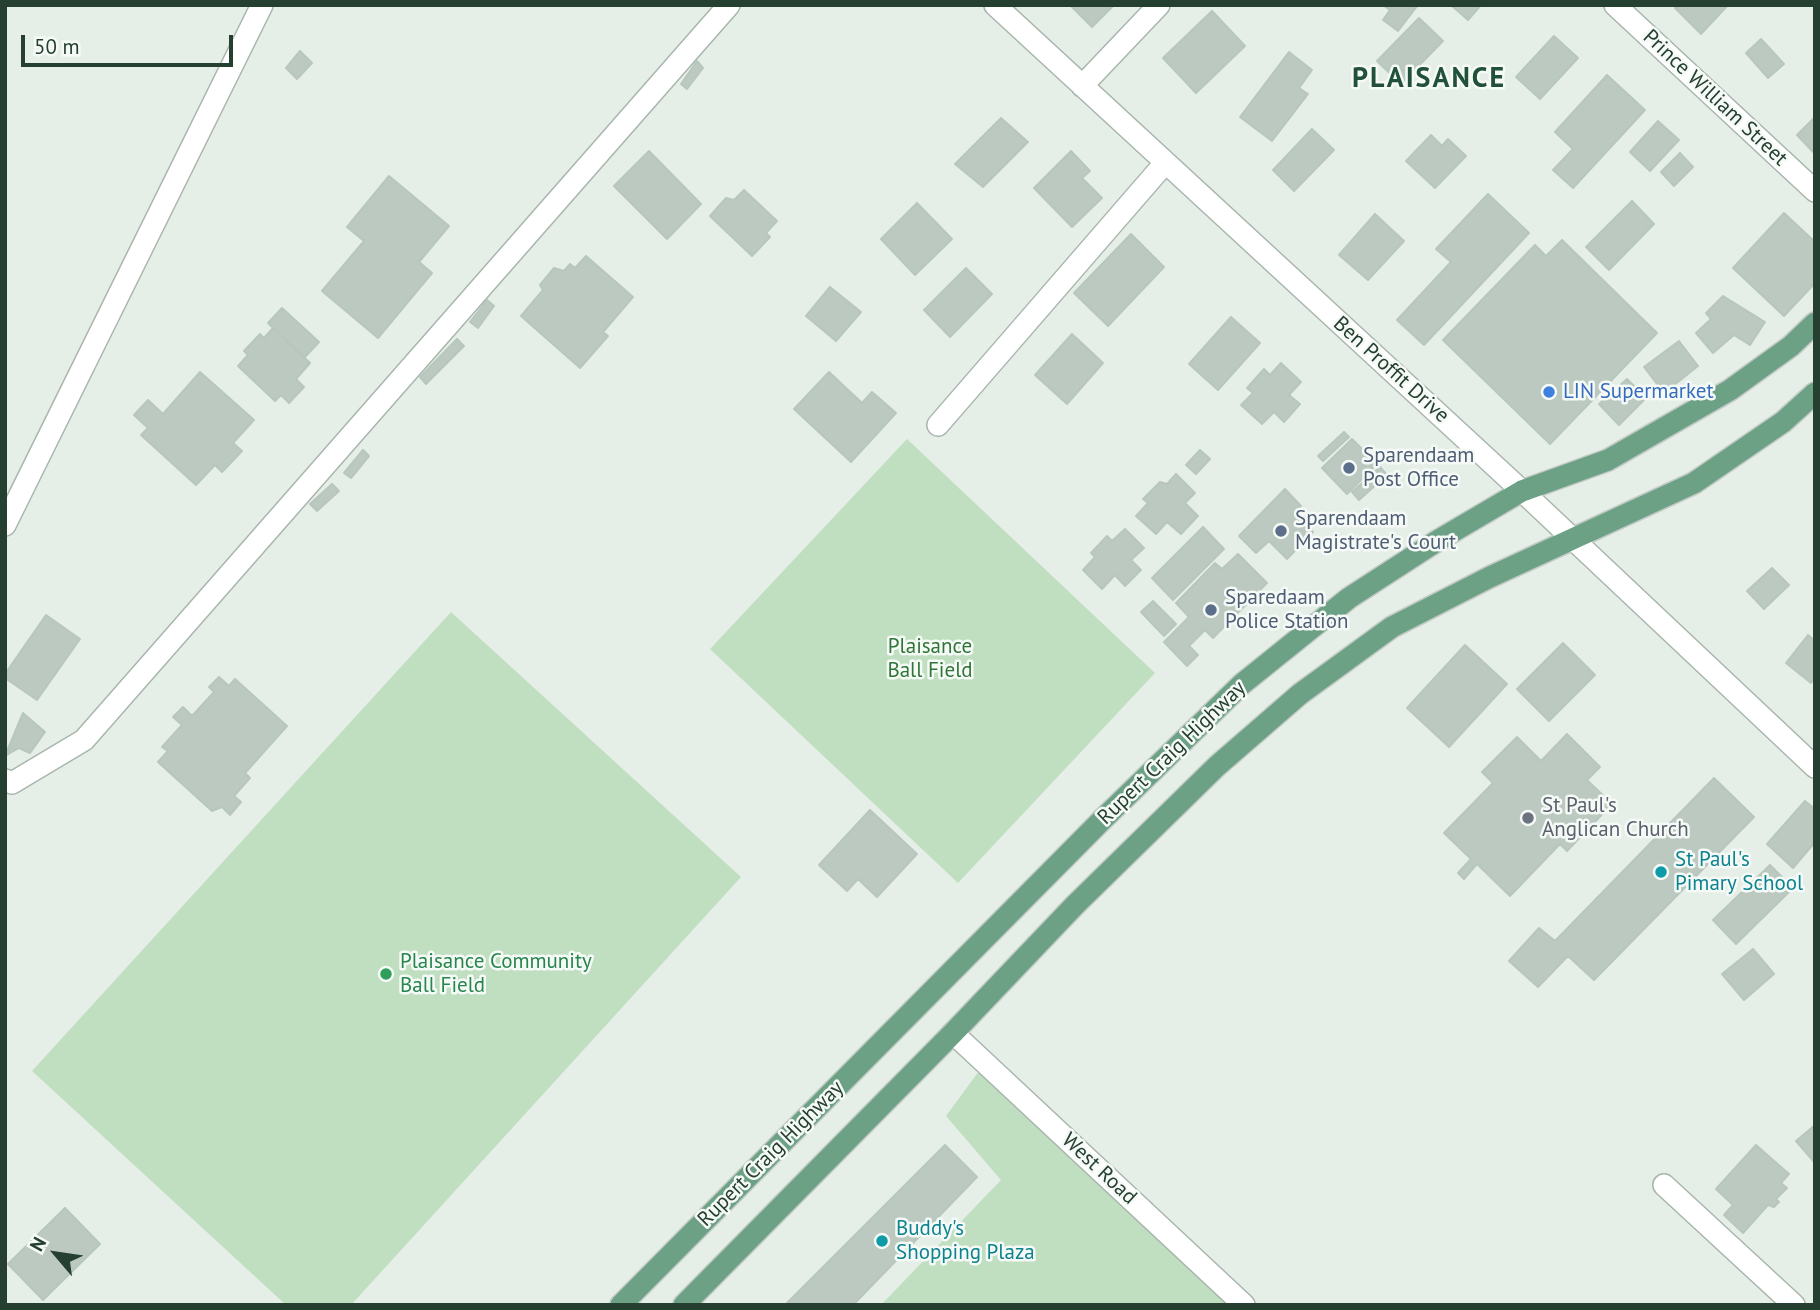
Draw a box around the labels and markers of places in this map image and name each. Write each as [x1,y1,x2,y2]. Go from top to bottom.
place label: LIN Supermarket [1563,379,1714,405]
marker: LIN Supermarket [1541,384,1557,400]
place label: Sparendaam Post Office [1363,443,1474,493]
marker: Sparendaam Post Office [1341,460,1357,476]
place label: Sparendaam Magistrate's Court [1295,506,1456,556]
marker: Sparendaam Magistrate's Court [1273,523,1289,539]
place label: Sparedaam Police Station [1225,585,1348,635]
marker: Sparedaam Police Station [1203,602,1219,618]
place label: St Paul's Anglican Church [1542,793,1689,843]
marker: St Paul's Anglican Church [1520,810,1536,826]
place label: St Paul's Pimary School [1675,847,1803,897]
marker: St Paul's Pimary School [1653,864,1669,880]
place label: Plaisance Community Ball Field [400,949,592,999]
marker: Plaisance Community Ball Field [378,966,394,982]
place label: Buddy's Shopping Plaza [896,1216,1035,1266]
marker: Buddy's Shopping Plaza [874,1233,890,1249]

